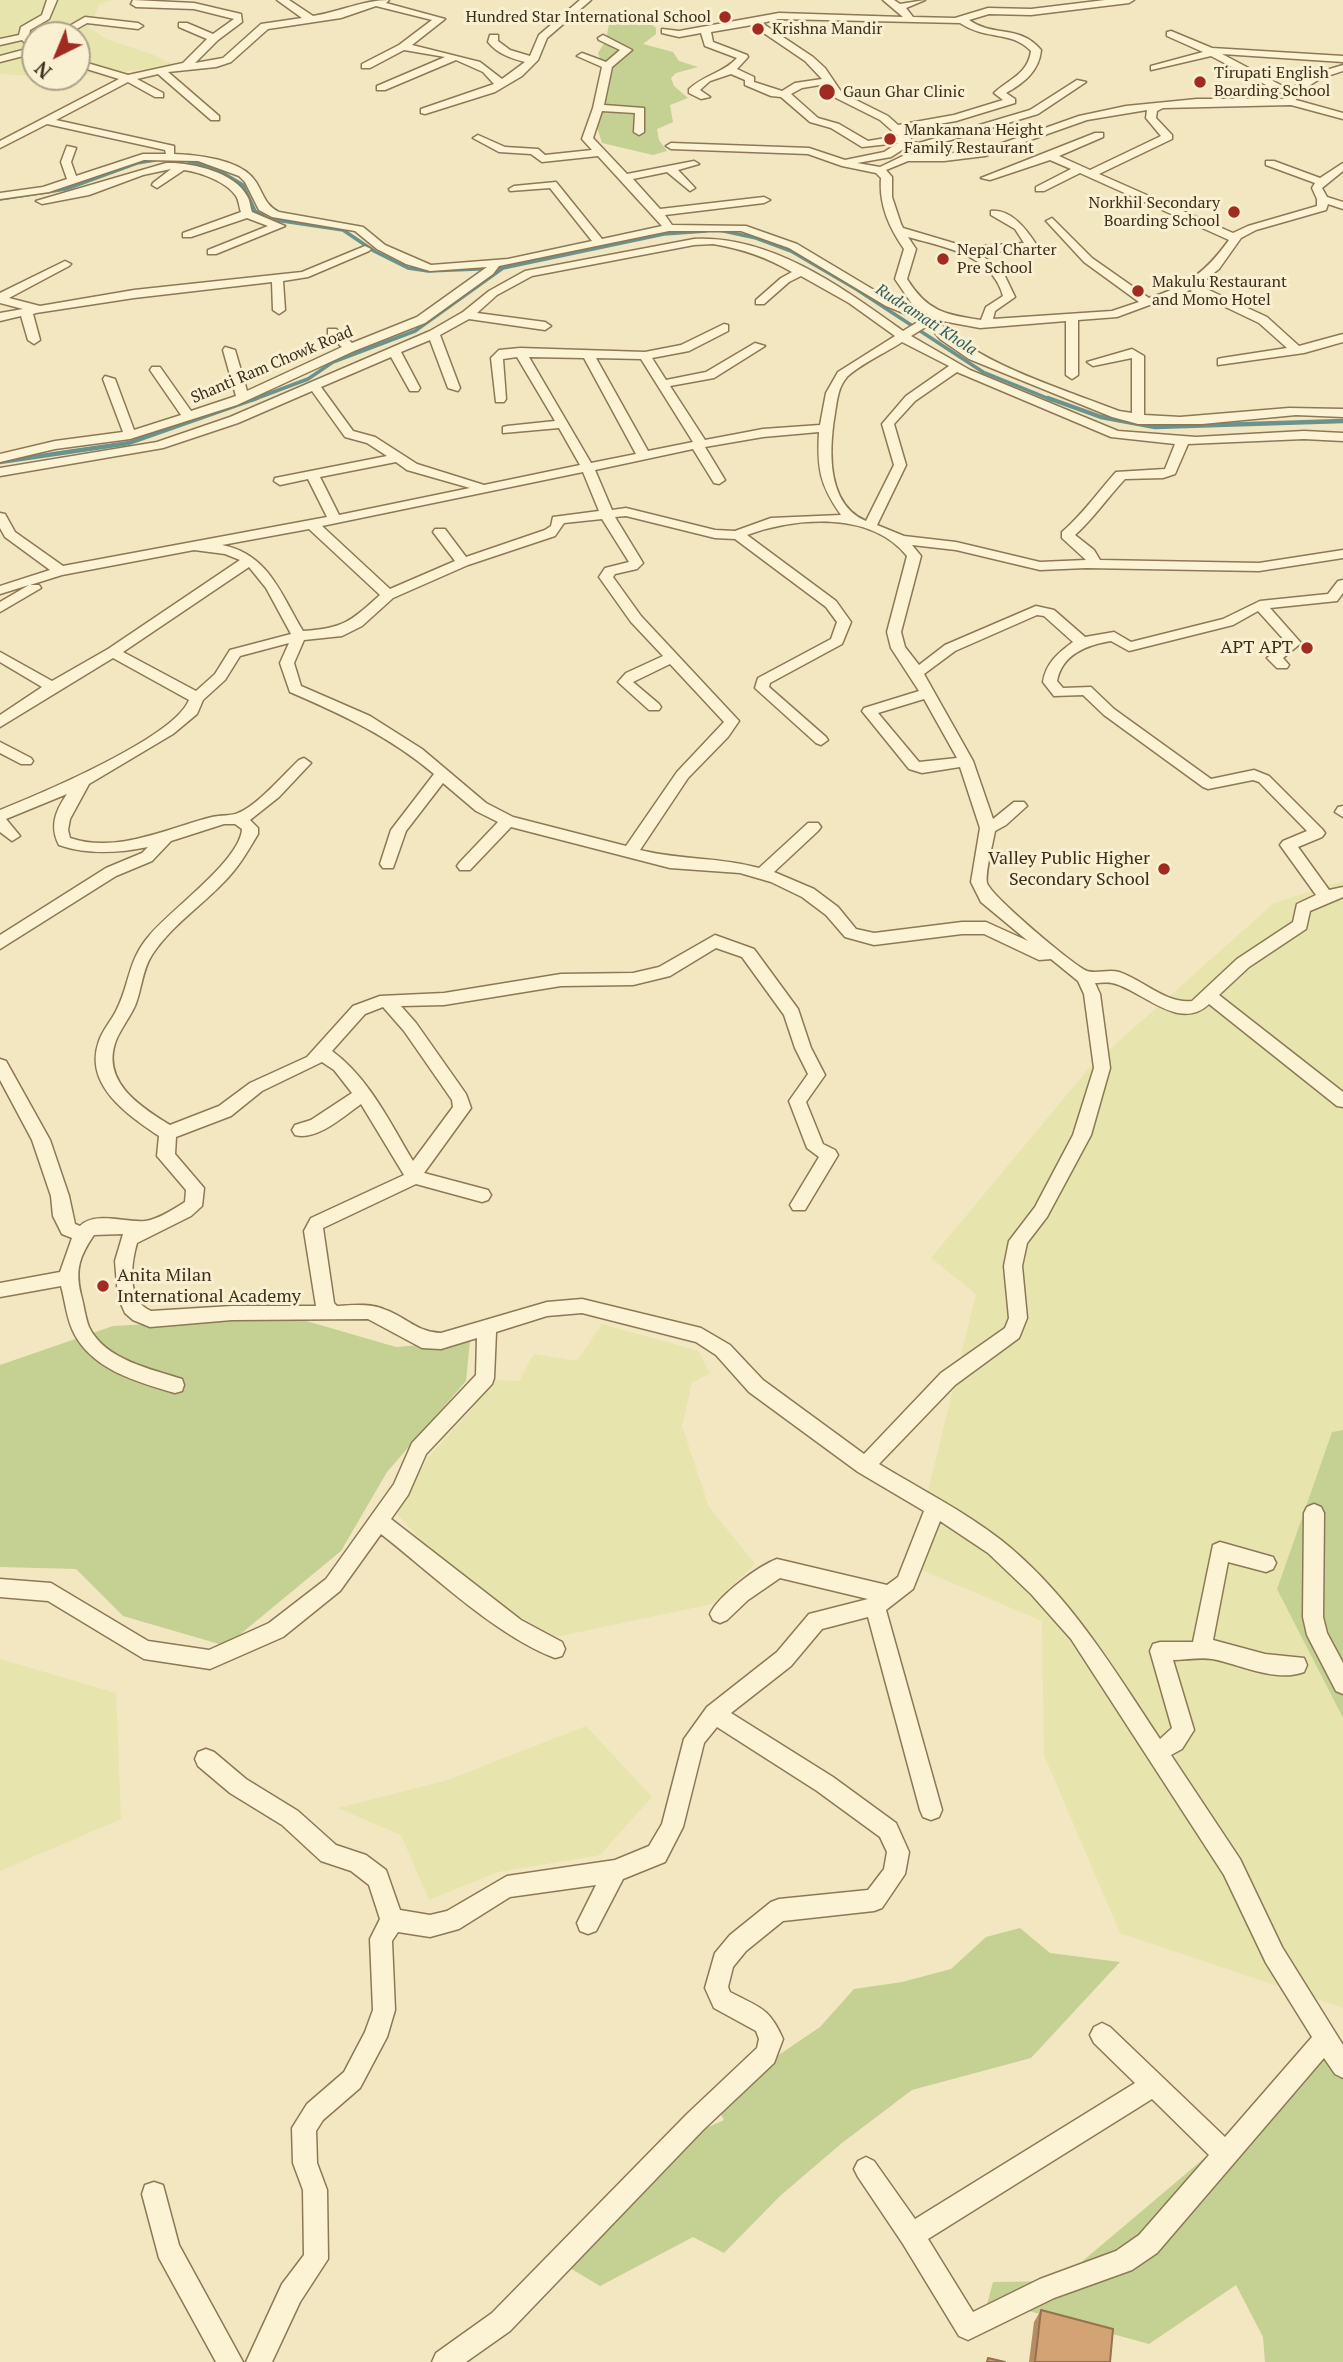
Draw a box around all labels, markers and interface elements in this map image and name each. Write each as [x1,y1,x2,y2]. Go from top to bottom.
place label: Hundred Star International School [466,7,711,27]
marker: Hundred Star International School [717,9,733,25]
place label: Krishna Mandir [772,19,882,39]
north arrow [21,21,91,91]
marker: Krishna Mandir [750,21,766,37]
text: N [29,56,56,84]
place label: Tirupati English Boarding School [1214,63,1330,101]
marker: Tirupati English Boarding School [1192,74,1208,90]
marker: Gaun Ghar Clinic [817,82,837,102]
place label: Gaun Ghar Clinic [843,82,965,102]
place label: Mankamana Height Family Restaurant [904,120,1043,158]
marker: Mankamana Height Family Restaurant [882,131,898,147]
place label: Norkhil Secondary Boarding School [1089,193,1220,231]
marker: Norkhil Secondary Boarding School [1226,204,1242,220]
place label: Nepal Charter Pre School [957,240,1057,278]
marker: Nepal Charter Pre School [935,251,951,267]
place label: Makulu Restaurant and Momo Hotel [1152,272,1287,310]
water label: Rudramati Khola [872,280,980,360]
marker: Makulu Restaurant and Momo Hotel [1130,283,1146,299]
street label: Shanti Ram Chowk Road [188,322,356,408]
place label: APT APT [1220,637,1293,659]
marker: APT APT [1299,640,1315,656]
place label: Valley Public Higher Secondary School [988,848,1150,890]
marker: Valley Public Higher Secondary School [1156,861,1172,877]
place label: Anita Milan International Academy [117,1265,301,1308]
marker: Anita Milan International Academy [95,1278,111,1294]

